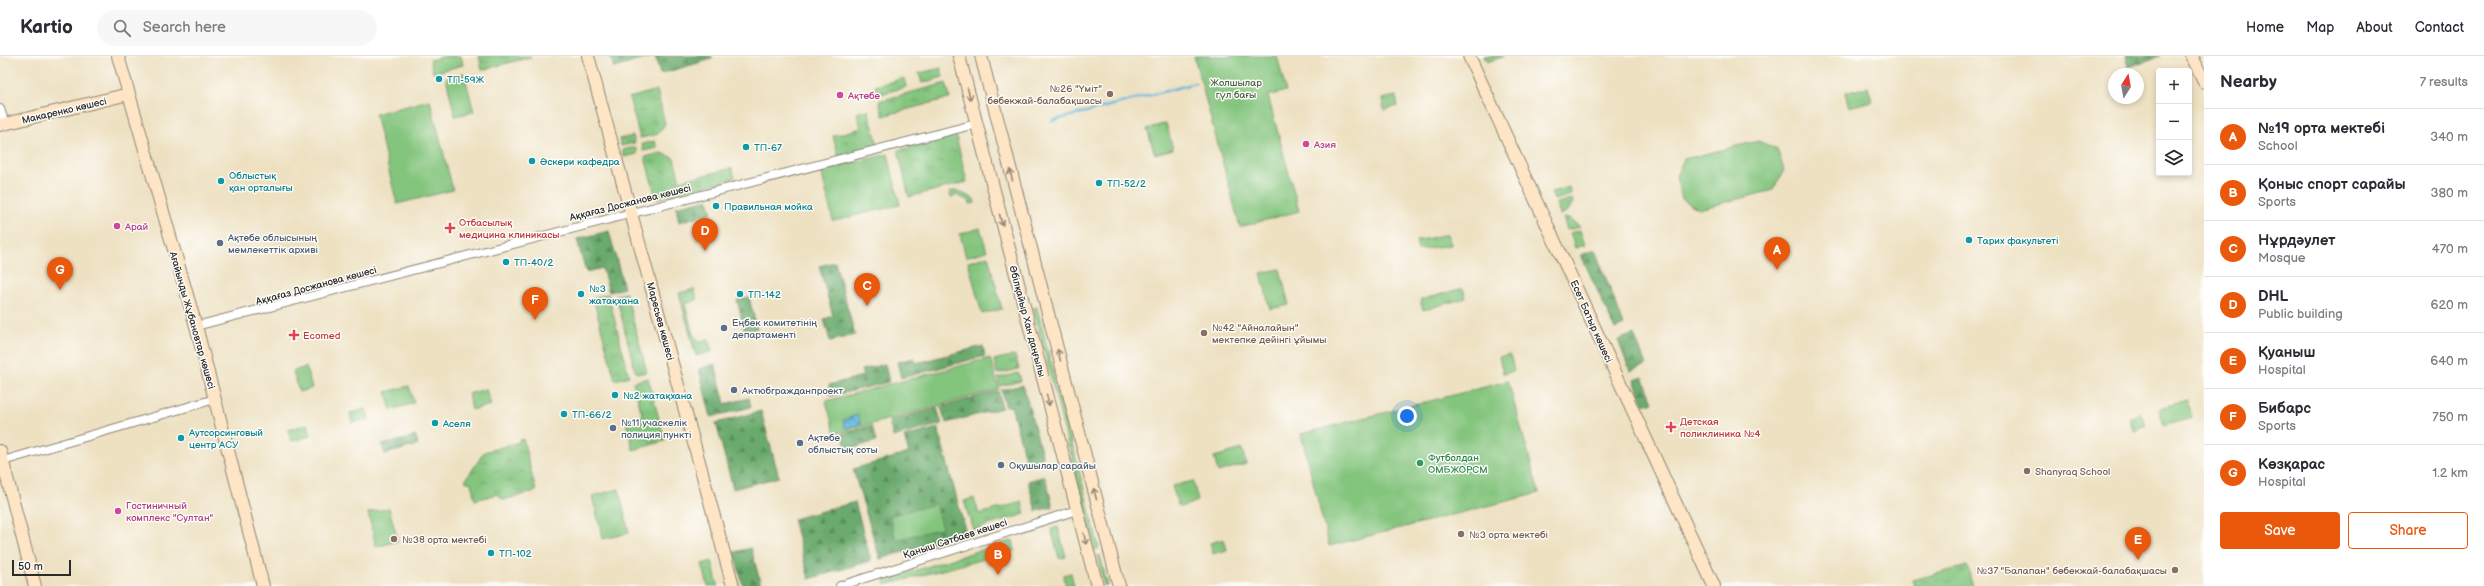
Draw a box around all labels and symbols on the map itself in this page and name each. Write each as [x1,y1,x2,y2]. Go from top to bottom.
north arrow [2108,68,2144,104]
marker: ТП-59Ж [434,74,444,84]
place label: ТП-59Ж [447,74,484,86]
park label: Жолшылар гүл бағы [1210,77,1262,101]
place label: №26 "Үміт" бөбекжай-балабақшасы [987,83,1102,107]
one-way arrow [965,87,973,100]
marker: №26 "Үміт" бөбекжай-балабақшасы [1105,89,1115,99]
marker: Ақтөбе [835,90,845,100]
place label: Ақтөбе [847,90,881,102]
street label: Макаренко көшесі [21,95,108,127]
marker: Азия [1301,139,1311,149]
place label: Азия [1313,139,1336,151]
marker: ТП-67 [741,142,751,152]
place label: ТП-67 [754,142,782,154]
marker: Әскери кафедра [527,156,537,166]
place label: Әскери кафедра [540,156,620,168]
one-way arrow [1007,169,1015,182]
place label: Облыстық қан орталығы [229,170,293,194]
marker: Облыстық қан орталығы [216,176,226,186]
marker: ТП-52/2 [1094,178,1104,188]
place label: ТП-52/2 [1107,178,1146,190]
street label: Аққағаз Досжанова көшесі [567,182,692,224]
marker: Правильная мойка [711,201,721,211]
place label: Правильная мойка [724,201,813,213]
one-way arrow [998,213,1005,226]
place label: Отбасылық медицина клиникасы [459,217,560,241]
pin: D [692,218,718,251]
marker: Арай [112,221,122,231]
place label: Арай [124,221,149,233]
marker: Отбасылық медицина клиникасы [444,222,456,234]
place label: Ақтөбе облысының мемлекеттік архиві [227,232,318,256]
marker: Тарих факультеті [1964,235,1974,245]
place label: Тарих факультеті [1977,235,2058,247]
pin: A [1764,237,1790,270]
marker: Ақтөбе облысының мемлекеттік архиві [215,238,225,248]
street label: Ағайынды Жұбановтар көшесі [166,249,217,390]
pin: G [47,257,73,290]
marker: ТП-40/2 [501,257,511,267]
place label: ТП-40/2 [514,257,553,269]
street label: Аққағаз Досжанова көшесі [254,264,378,308]
street label: Әбілқайыр Хан даңғылы [1006,264,1048,378]
pin: C [854,273,880,306]
street label: Есет Батыр көшесі [1568,278,1615,364]
street label: Маресьев көшесі [644,281,676,362]
place label: №3 жатақхана [589,283,639,307]
pin: F [522,287,548,320]
marker: №3 жатақхана [576,289,586,299]
marker: ТП-142 [735,289,745,299]
place label: ТП-142 [748,289,781,301]
place label: Еңбек комитетінің департаменті [732,317,817,341]
place label: №42 "Айналайын" мектепке дейінгі ұйымы [1212,322,1326,346]
marker: Еңбек комитетінің департаменті [719,323,729,333]
marker: №42 "Айналайын" мектепке дейінгі ұйымы [1199,328,1209,338]
marker: Ecomed [288,329,300,341]
place label: Ecomed [303,330,341,342]
one-way arrow [1055,348,1062,361]
marker: Актюбгражданпроект [729,385,739,395]
place label: Актюбгражданпроект [741,385,844,397]
marker: №2 жатақхана [610,390,620,400]
place label: №2 жатақхана [623,390,692,402]
one-way arrow [1045,393,1052,406]
your location [1397,406,1417,426]
marker: ТП-66/2 [559,409,569,419]
place label: ТП-66/2 [572,409,612,421]
place label: Детская поликлиника №4 [1680,416,1761,440]
place label: №11 учаскелік полиция пункті [621,417,691,441]
marker: Аселя [430,418,440,428]
place label: Аселя [442,418,471,430]
marker: Детская поликлиника №4 [1665,421,1677,433]
marker: №11 учаскелік полиция пункті [608,423,618,433]
place label: Аутсорсинговый центр АСУ [188,427,263,451]
place label: Ақтөбе облыстық соты [807,432,878,456]
marker: Аутсорсинговый центр АСУ [176,433,186,443]
marker: Ақтөбе облыстық соты [795,438,805,448]
place label: Футболдан ОМБЖОРСМ [1428,452,1488,476]
marker: Футболдан ОМБЖОРСМ [1415,458,1425,468]
marker: Оқушылар сарайы [996,460,1006,470]
place label: Оқушылар сарайы [1009,460,1096,472]
marker: Shanyraq School [2022,466,2032,476]
place label: Shanyraq School [2035,466,2110,478]
one-way arrow [1091,488,1098,501]
place label: Гостиничный комплекс "Султан" [126,500,214,524]
marker: Гостиничный комплекс "Султан" [113,506,123,516]
street label: Қаныш Сәтбаев көшесі [902,516,1009,561]
pin: E [2125,527,2151,560]
marker: №3 орта мектебі [1456,529,1466,539]
place label: №3 орта мектебі [1469,529,1548,541]
one-way arrow [1081,532,1089,545]
marker: №38 орта мектебі [389,534,399,544]
place label: №38 орта мектебі [402,534,487,546]
pin: B [985,542,1011,575]
marker: ТП-102 [486,548,496,558]
place label: ТП-102 [499,548,532,560]
scale bar [12,558,71,577]
place label: №37 "Балапан" бөбекжай-балабақшасы [1977,565,2167,577]
marker: №37 "Балапан" бөбекжай-балабақшасы [2170,565,2180,575]

